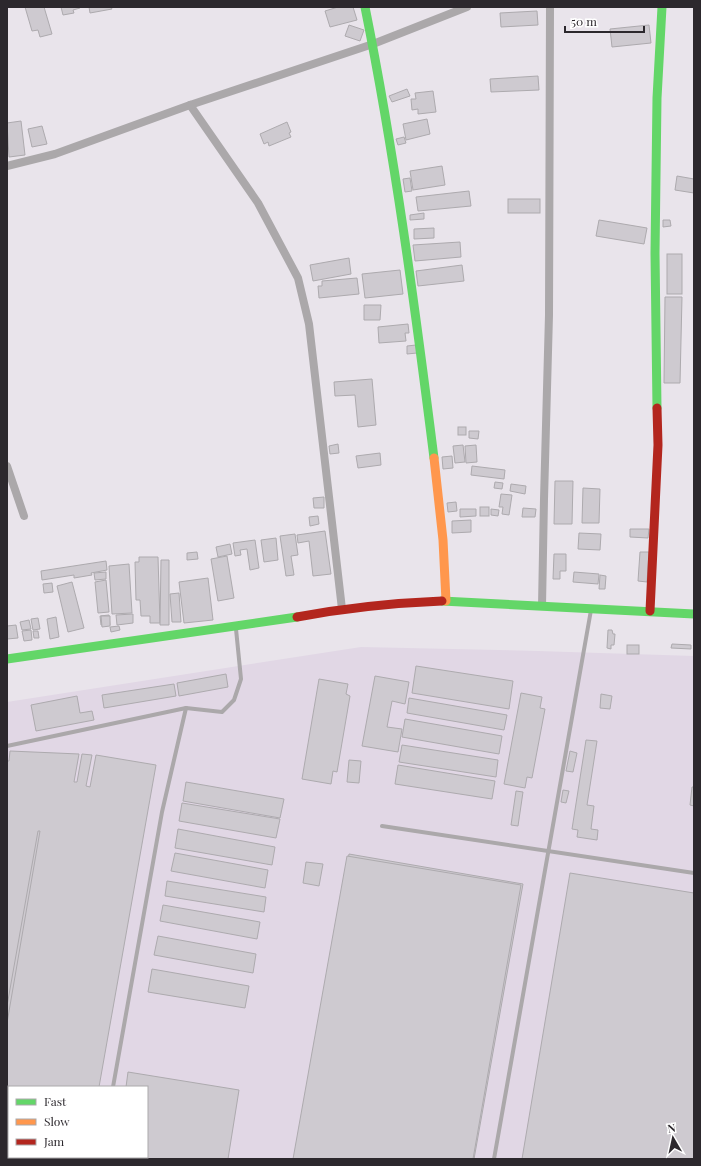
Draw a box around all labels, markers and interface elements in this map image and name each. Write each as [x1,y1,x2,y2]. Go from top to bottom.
scale bar [565,8,644,34]
text: 50 m [571,13,597,29]
legend [8,1086,148,1158]
text: Fast [44,1093,67,1109]
text: Slow [44,1113,70,1129]
north arrow [653,1118,693,1158]
text: N [666,1120,677,1136]
text: Jam [43,1133,65,1149]

